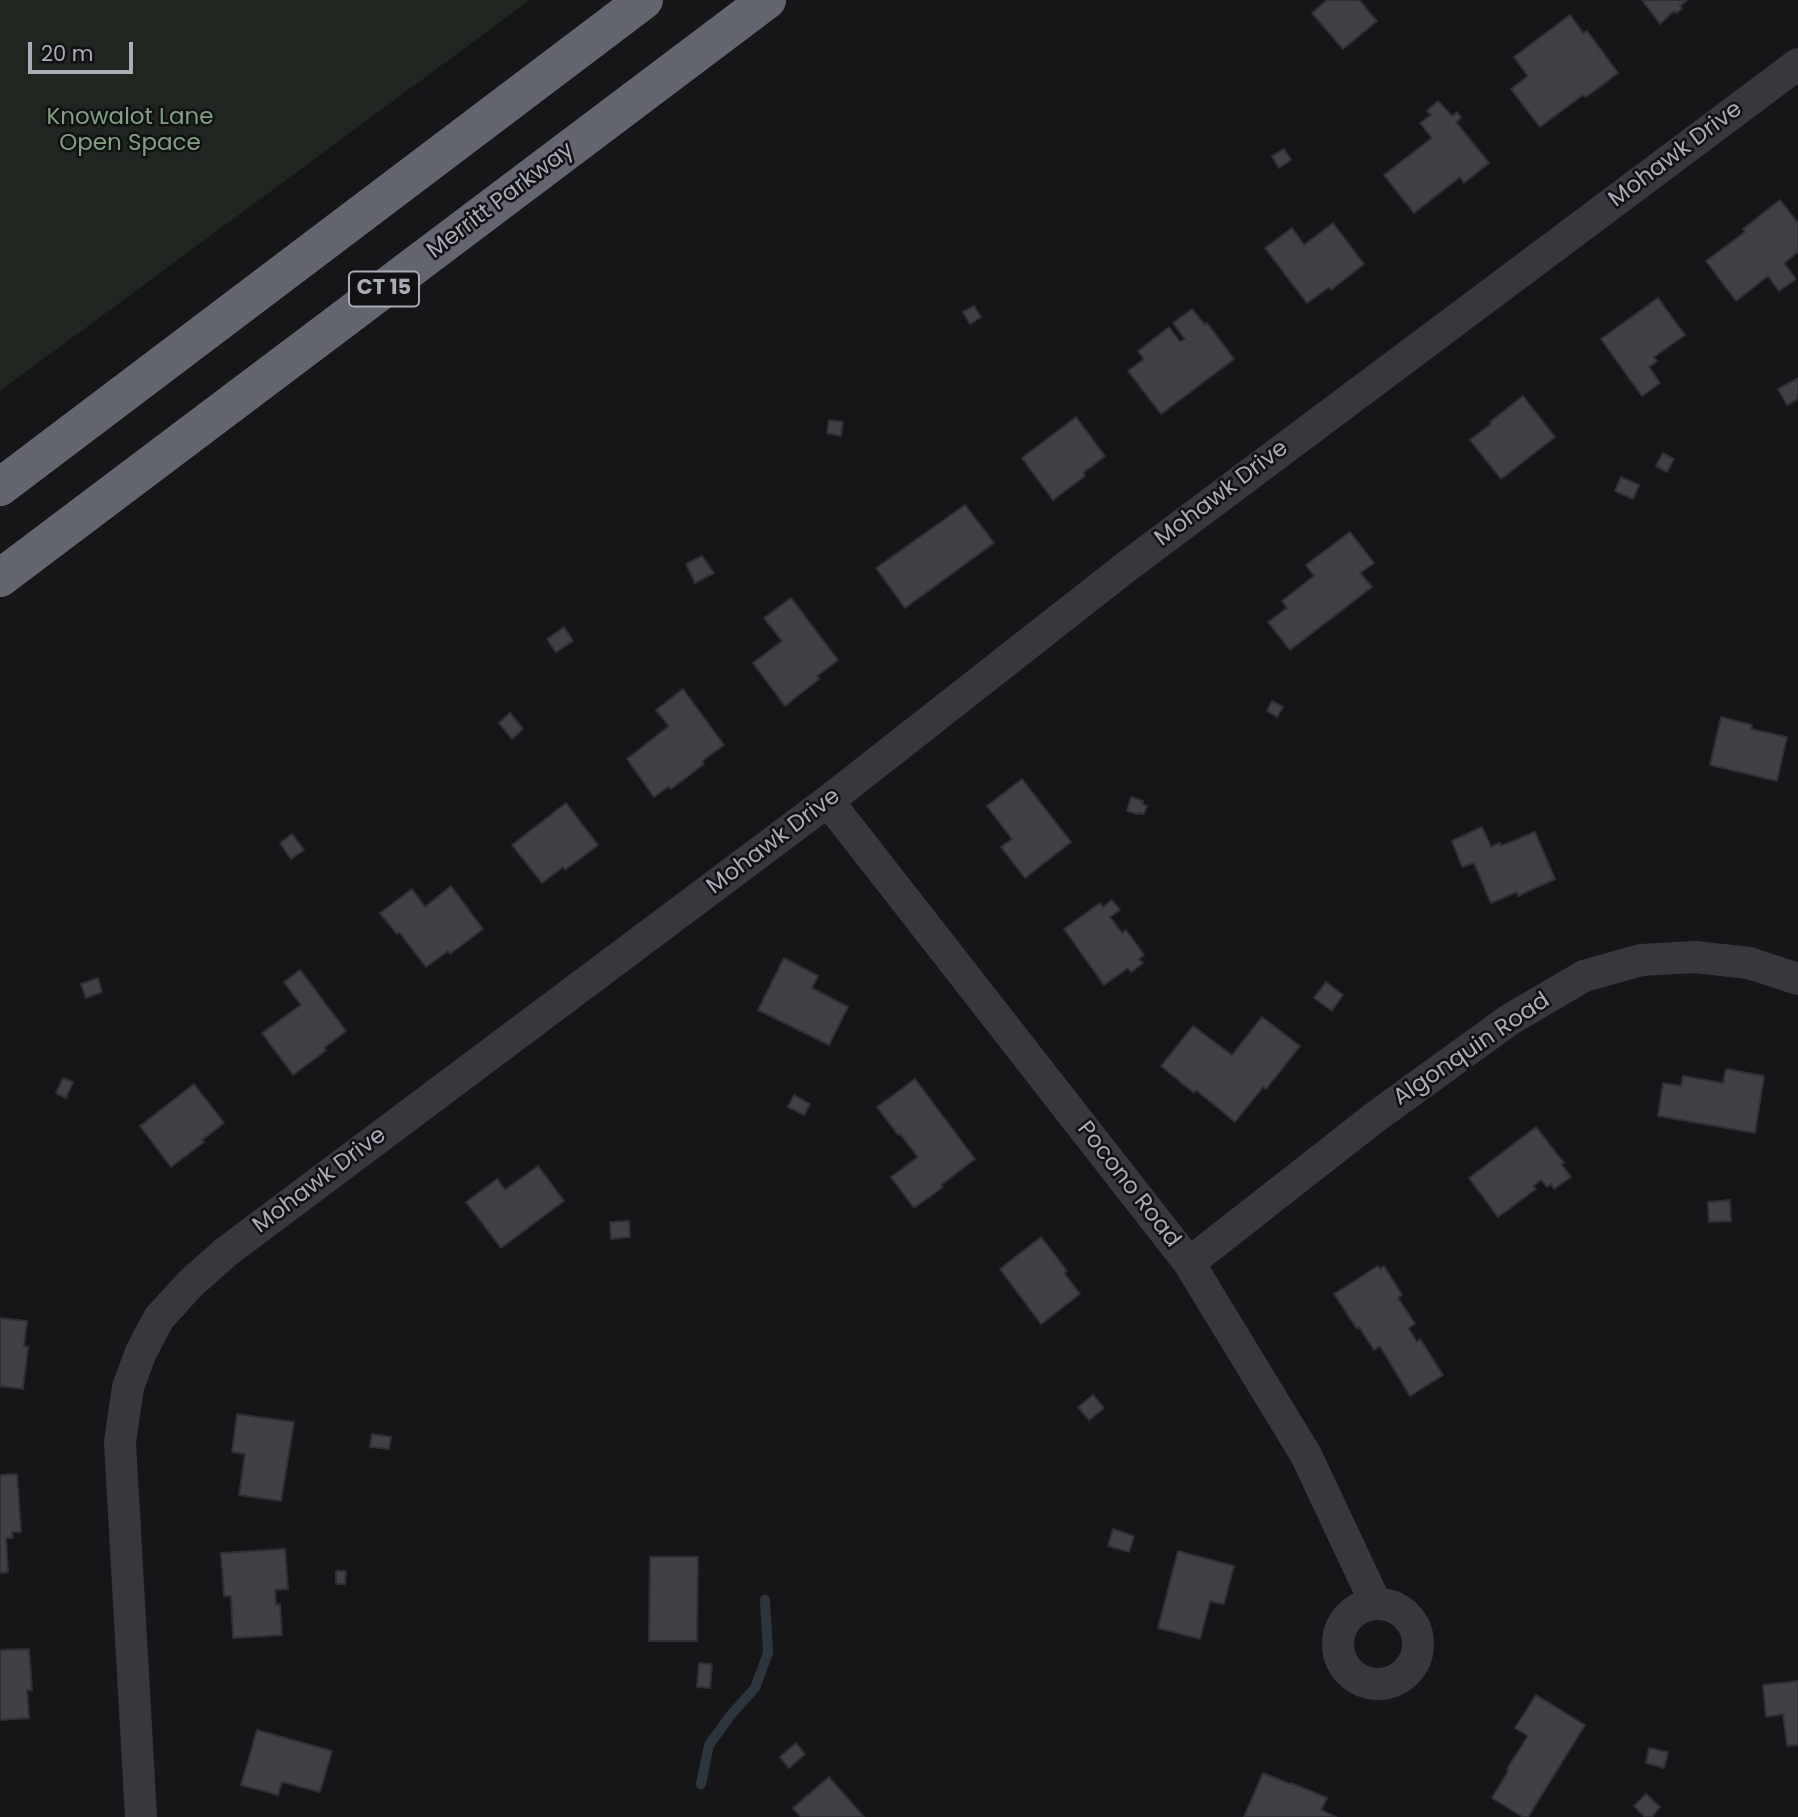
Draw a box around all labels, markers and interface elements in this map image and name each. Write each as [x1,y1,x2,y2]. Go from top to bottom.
scale bar [32,28,136,72]
text: 20 m [41,39,94,68]
street label: Mohawk Drive [1604,96,1748,214]
park label: Knowalot Lane Open Space [47,104,213,158]
street label: Merritt Parkway [422,137,580,265]
road number: CT 15 [349,272,419,306]
street label: Mohawk Drive [1150,435,1294,553]
street label: Mohawk Drive [702,783,846,901]
street label: Algonquin Road [1389,987,1555,1113]
street label: Pocono Road [1070,1117,1186,1253]
street label: Mohawk Drive [248,1122,392,1240]

